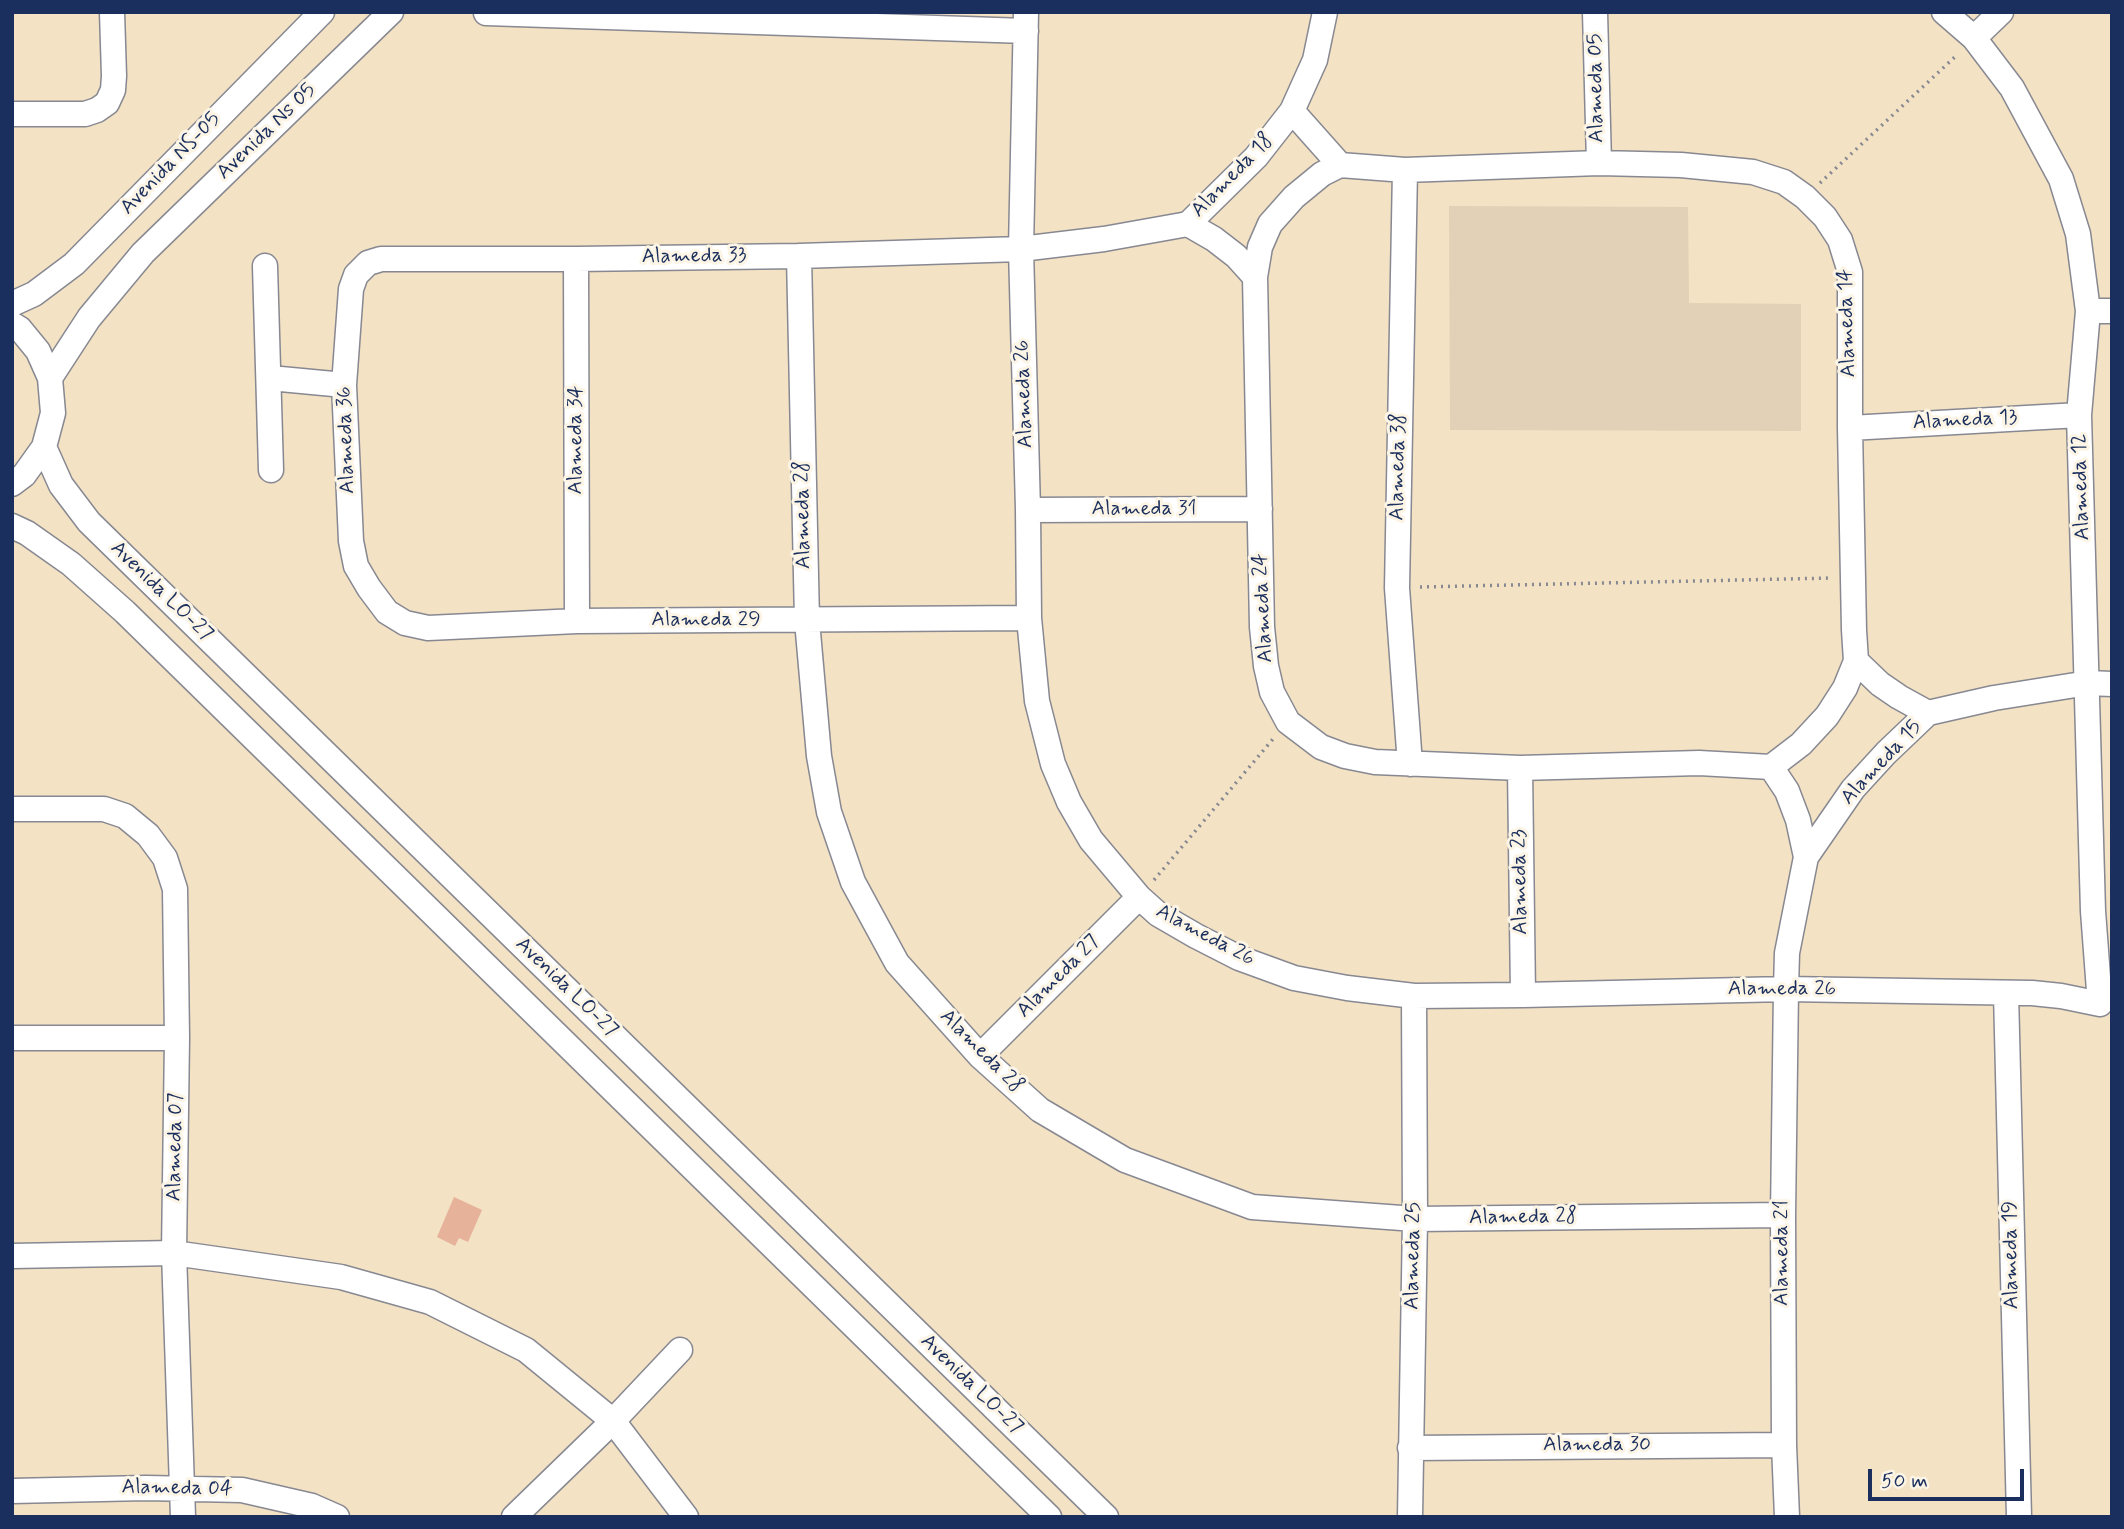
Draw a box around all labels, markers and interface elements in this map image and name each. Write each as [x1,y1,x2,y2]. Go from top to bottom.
street label: Alameda 05 [1583,33,1611,143]
street label: Avenida Ns 05 [212,78,322,186]
street label: Avenida NS-05 [116,107,226,221]
street label: Alameda 18 [1187,129,1279,223]
street label: Alameda 33 [641,243,747,271]
street label: Alameda 14 [1834,268,1862,378]
street label: Alameda 26 [1011,339,1039,449]
street label: Alameda 36 [333,386,361,494]
street label: Alameda 34 [564,386,590,494]
street label: Alameda 13 [1912,406,2018,436]
street label: Alameda 38 [1385,413,1413,521]
street label: Alameda 12 [2068,433,2096,541]
street label: Alameda 28 [790,461,818,569]
street label: Alameda 31 [1091,497,1197,523]
street label: Avenida LO-27 [104,537,218,647]
street label: Alameda 24 [1249,553,1279,663]
street label: Alameda 29 [651,608,761,634]
street label: Alameda 15 [1836,715,1928,811]
street label: Alameda 23 [1507,829,1535,935]
street label: Alameda 26 [1151,899,1259,973]
street label: Alameda 27 [1012,930,1106,1024]
street label: Avenida LO-27 [509,933,623,1043]
street label: Alameda 26 [1728,977,1836,1003]
street label: Alameda 28 [934,1005,1028,1099]
street label: Alameda 07 [162,1092,190,1202]
street label: Alameda 21 [1770,1200,1796,1306]
street label: Alameda 19 [1998,1201,2026,1309]
street label: Alameda 25 [1400,1202,1428,1310]
street label: Alameda 28 [1469,1204,1577,1232]
street label: Avenida LO-27 [914,1330,1028,1440]
street label: Alameda 30 [1543,1433,1651,1459]
scale bar [1872,1456,2028,1500]
text: 50 m [1881,1467,1928,1495]
street label: Alameda 04 [121,1475,233,1503]

